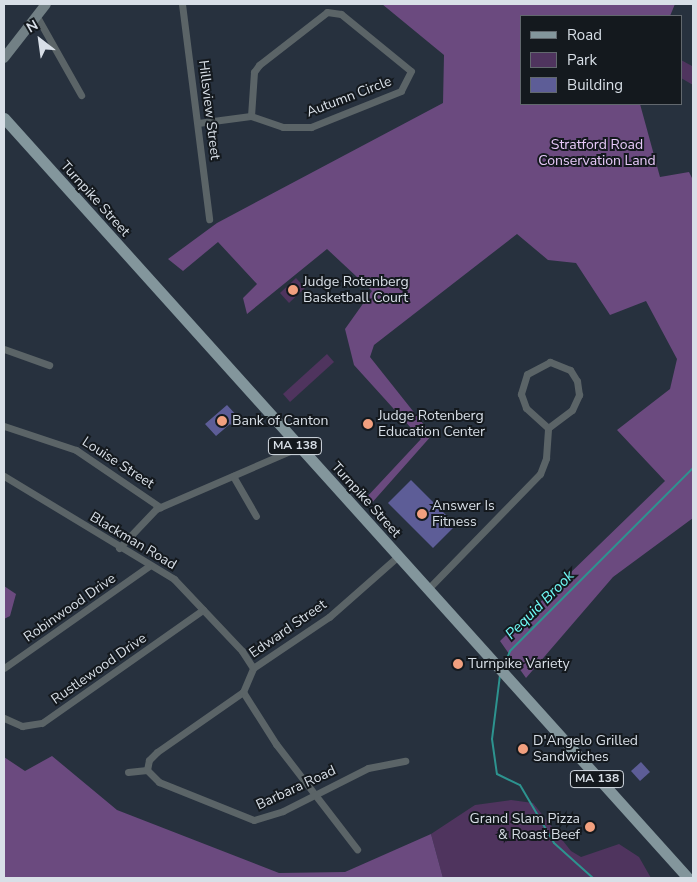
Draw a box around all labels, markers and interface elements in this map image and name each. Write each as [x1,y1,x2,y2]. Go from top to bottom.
north arrow [15,15,65,65]
legend [520,15,682,105]
text: N [23,16,42,37]
text: Road [567,25,602,45]
text: Park [567,50,597,70]
street label: Hillsview Street [195,59,223,161]
street label: Autumn Circle [304,73,394,121]
text: Building [567,75,623,95]
park label: Stratford Road Conservation Land [538,137,656,170]
street label: Turnpike Street [57,158,133,240]
place label: Judge Rotenberg Basketball Court [303,274,409,306]
marker: Judge Rotenberg Basketball Court [287,284,299,296]
place label: Judge Rotenberg Education Center [378,408,485,441]
place label: Bank of Canton [232,413,329,429]
marker: Bank of Canton [216,415,228,427]
marker: Judge Rotenberg Education Center [362,418,374,430]
street label: Louise Street [79,434,157,492]
road number: MA 138 [268,436,322,456]
street label: Turnpike Street [328,459,404,541]
place label: Answer Is Fitness [432,498,495,530]
marker: Answer Is Fitness [416,508,428,520]
street label: Blackman Road [87,509,179,573]
water label: Pequid Brook [502,567,578,643]
street label: Robinwood Drive [21,570,119,646]
street label: Edward Street [246,596,330,662]
street label: Rustlewood Drive [48,630,150,708]
place label: Turnpike Variety [468,656,570,672]
marker: Turnpike Variety [452,658,464,670]
place label: D'Angelo Grilled Sandwiches [533,733,638,766]
marker: D'Angelo Grilled Sandwiches [517,743,529,755]
street label: Barbara Road [253,762,339,814]
road number: MA 138 [570,770,624,789]
place label: Grand Slam Pizza & Roast Beef [470,811,580,844]
marker: Grand Slam Pizza & Roast Beef [584,821,596,833]

